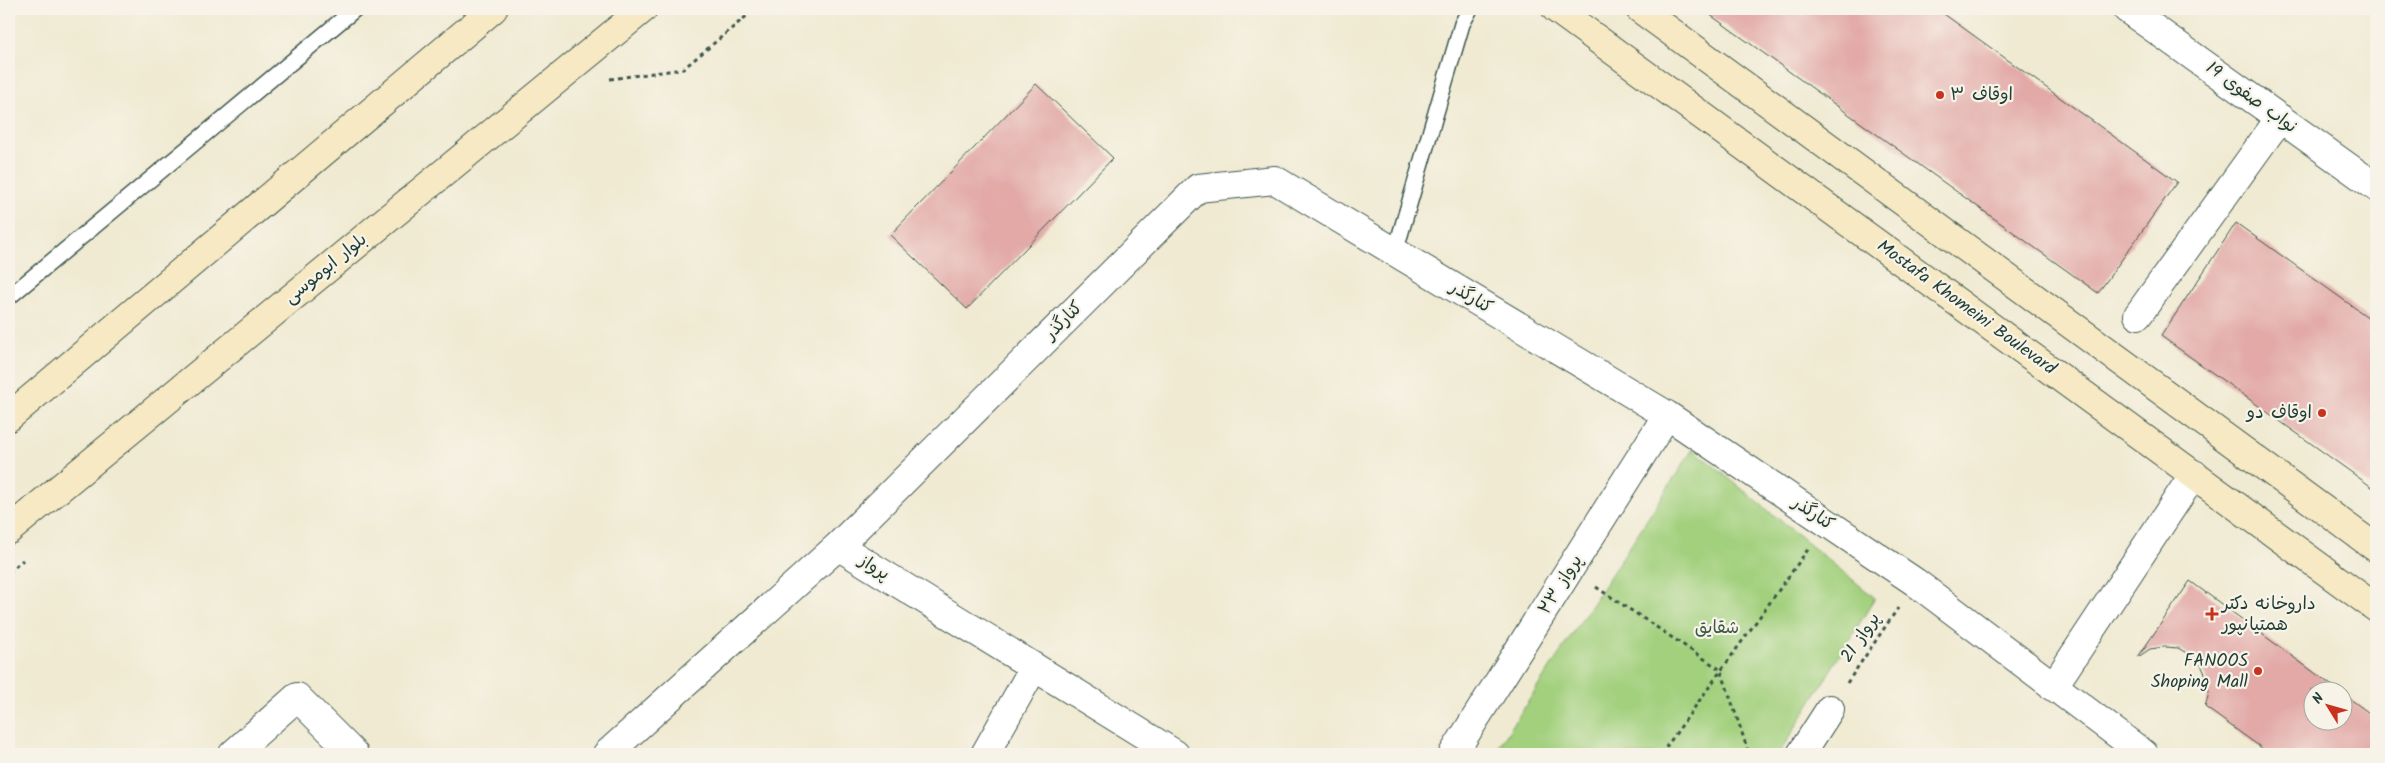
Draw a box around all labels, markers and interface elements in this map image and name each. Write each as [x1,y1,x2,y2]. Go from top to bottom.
street label: نواب صفوی 19 [2199,55,2303,141]
place label: اوقاف ۳ [1950,81,2013,110]
marker: اوقاف ۳ [1934,89,1946,101]
street label: بلوار ابوموسی [278,226,374,312]
street label: Mostafa Khomeini Boulevard [1870,233,2063,384]
street label: کنارگذر [1442,273,1498,322]
street label: کنارگذر [1036,294,1091,349]
place label: اوقاف دو [2245,399,2312,428]
marker: اوقاف دو [2316,407,2328,419]
street label: کنارگذر [1784,488,1840,539]
street label: پرواز [851,546,895,589]
street label: پرواز ۲۳ [1531,549,1591,621]
place label: داروخانه دکتر همتیانپور [2220,590,2316,640]
street label: پرواز 21 [1833,607,1889,669]
marker: داروخانه دکتر همتیانپور [2206,608,2218,620]
park label: شقایق [1695,614,1739,643]
place label: FANOOS Shoping Mall [2151,647,2249,697]
marker: FANOOS Shoping Mall [2252,665,2264,677]
north arrow [2302,680,2352,730]
text: N [2307,689,2330,709]

